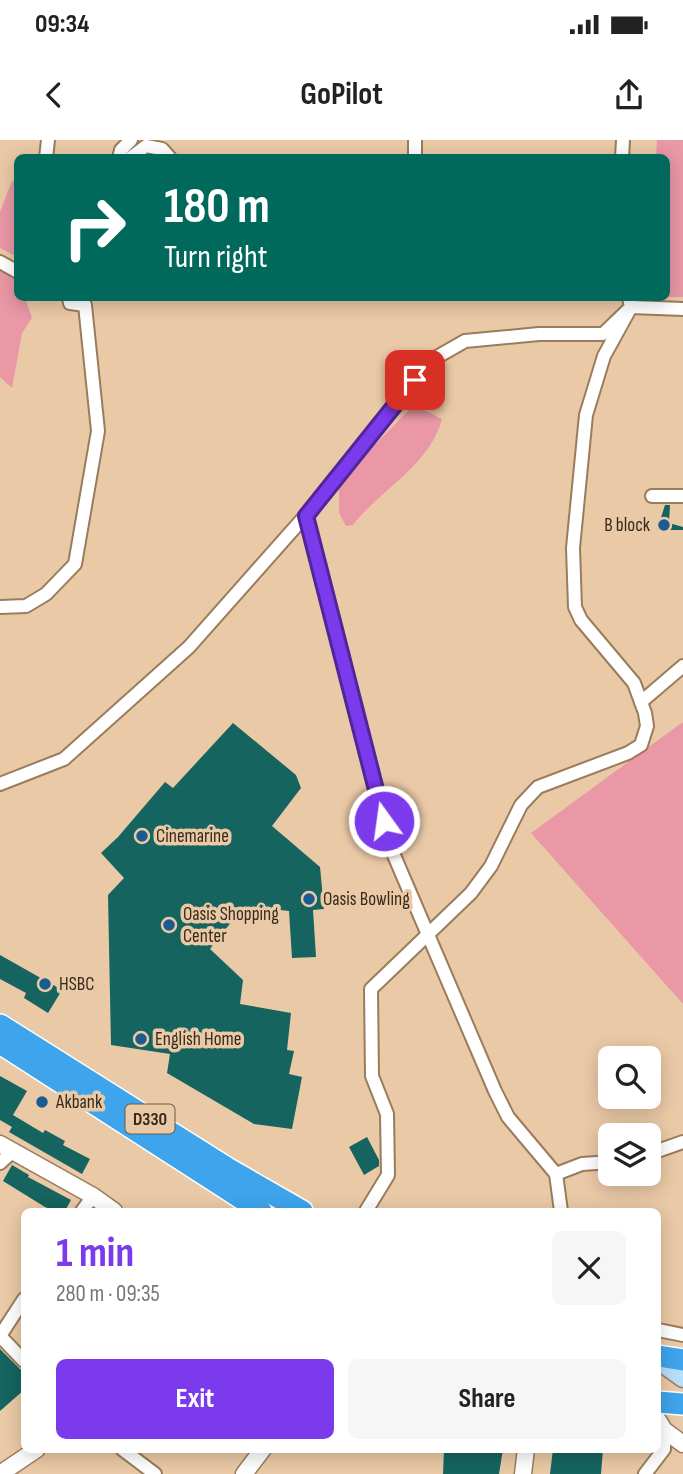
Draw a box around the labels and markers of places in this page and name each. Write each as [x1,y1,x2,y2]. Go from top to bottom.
pin [385,350,445,410]
place label: B block [604,514,651,537]
marker: B block [656,517,672,533]
place label: Cinemarine [156,825,229,848]
marker: Cinemarine [134,828,150,844]
place label: Oasis Bowling [323,888,410,911]
marker: Oasis Bowling [301,891,317,907]
place label: Oasis Shopping Center [183,903,279,948]
marker: Oasis Shopping Center [161,917,177,933]
place label: HSBC [59,973,94,996]
marker: HSBC [37,976,53,992]
place label: English Home [155,1028,241,1051]
marker: English Home [133,1031,149,1047]
place label: Akbank [55,1091,103,1114]
marker: Akbank [34,1094,50,1110]

